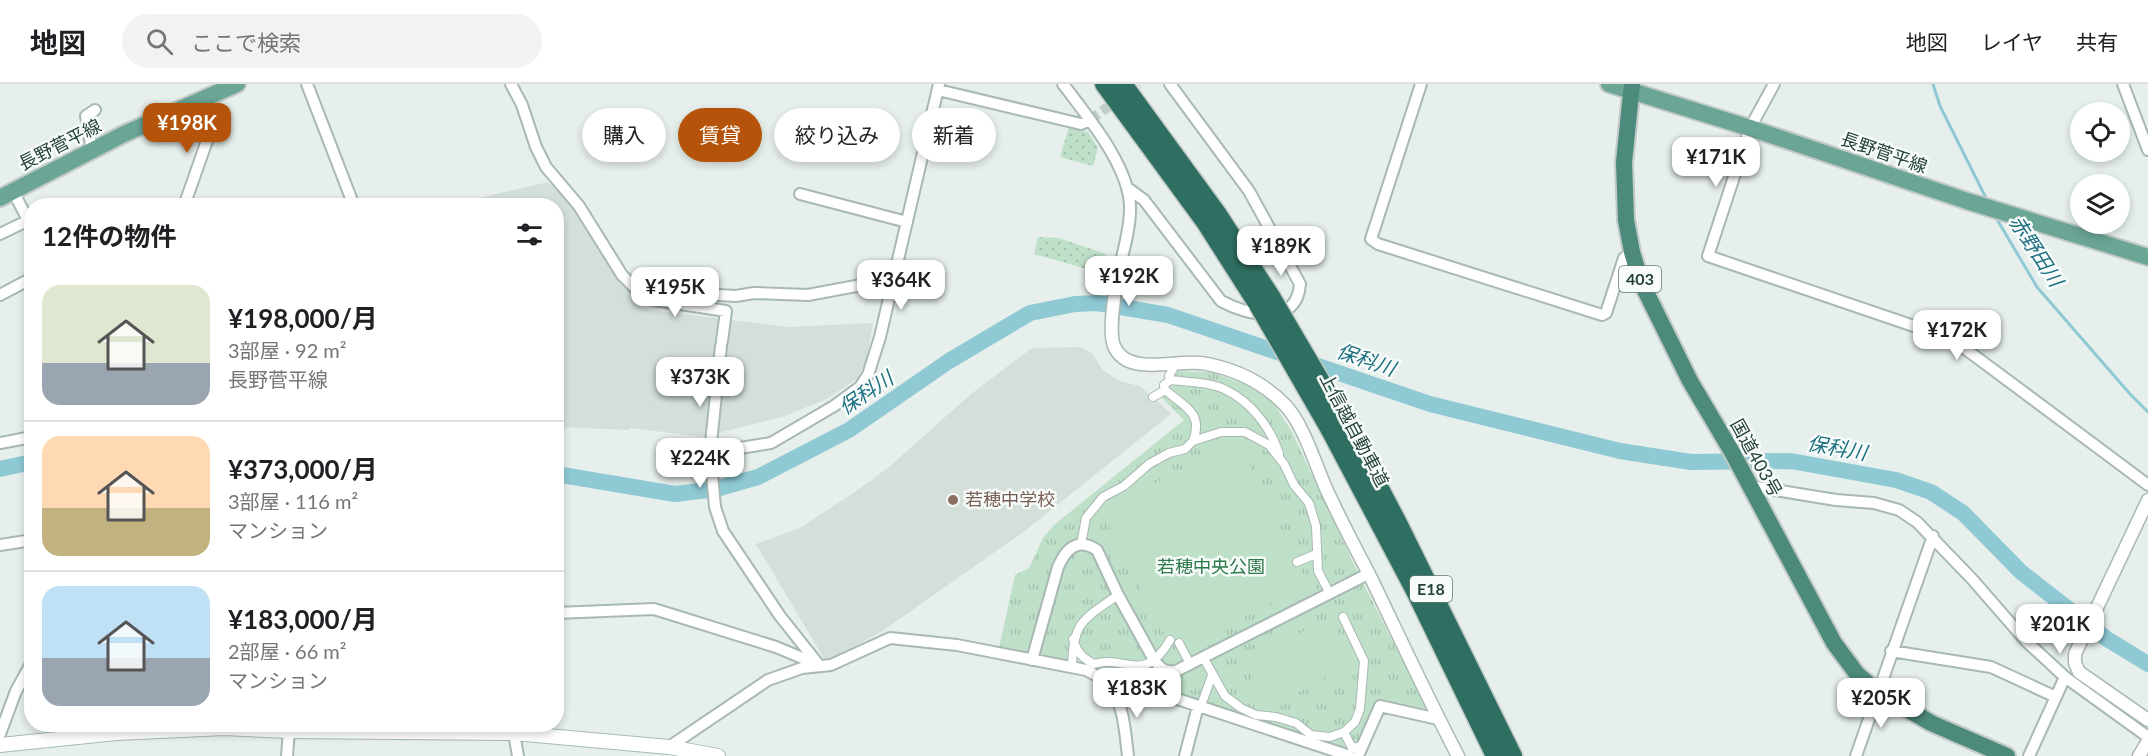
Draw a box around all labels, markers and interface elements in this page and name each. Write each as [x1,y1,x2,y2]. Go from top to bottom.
search box [122,14,542,68]
text: 地図 [30,25,86,59]
icon: search [143,25,176,58]
text: ここで検索 [191,29,301,56]
text: 地図 [1906,29,1948,54]
text: レイヤ [1981,29,2043,54]
text: 共有 [2076,29,2118,54]
map controls [2070,102,2130,234]
button: locate [2070,102,2130,162]
pin: ¥198K [145,103,229,154]
chip: 購入 [582,108,666,162]
chip: 賃貸 [678,108,762,162]
chip: 絞り込み [774,108,900,162]
chip: 新着 [912,108,996,162]
text: ¥198K [157,110,217,134]
street label: 長野菅平線 [14,114,105,174]
street label: 長野菅平線 [1838,127,1930,177]
pin: ¥171K [1674,137,1758,188]
text: ¥171K [1686,144,1746,168]
button: layers [2070,174,2130,234]
water label: 赤野田川 [2005,210,2070,292]
icon: filters [513,218,546,251]
text: 12件の物件 [42,220,176,252]
pin: ¥189K [1239,226,1323,277]
text: ¥189K [1251,233,1311,257]
pin: ¥192K [1087,256,1171,307]
pin: ¥364K [859,260,943,311]
text: ¥192K [1099,263,1159,287]
road number: 403 [1619,266,1661,292]
pin: ¥195K [633,267,717,318]
text: ¥364K [871,267,931,291]
text: ¥195K [645,274,705,298]
text: ¥198,000/月 [228,302,378,334]
icon: home [90,309,162,381]
pin: ¥172K [1915,310,1999,361]
text: ¥172K [1927,317,1987,341]
text: 3部屋 · 92 m² [228,338,347,362]
water label: 保科川 [1334,338,1400,381]
pin: ¥373K [658,357,742,408]
text: ¥373K [670,364,730,388]
water label: 保科川 [834,364,899,419]
text: 長野菅平線 [228,367,328,391]
street label: 上信越自動車道 [1316,369,1394,490]
street label: 国道403号 [1727,415,1787,500]
water label: 保科川 [1806,430,1871,464]
pin: ¥224K [658,438,742,489]
text: ¥224K [670,445,730,469]
text: ¥373,000/月 [228,453,378,485]
icon: home [90,460,162,532]
place label: 若穂中学校 [965,488,1055,510]
text: 3部屋 · 116 m² [228,489,358,513]
marker: 若穂中学校 [946,493,960,507]
text: マンション [228,518,328,542]
park label: 若穂中央公園 [1157,555,1265,577]
road number: E18 [1410,576,1452,602]
text: ¥183,000/月 [228,603,378,635]
pin: ¥201K [2018,604,2102,655]
icon: home [90,610,162,682]
text: ¥201K [2030,611,2090,635]
text: 2部屋 · 66 m² [228,639,347,663]
text: マンション [228,668,328,692]
pin: ¥183K [1095,668,1179,719]
text: ¥183K [1107,675,1167,699]
pin: ¥205K [1839,678,1923,729]
text: ¥205K [1851,685,1911,709]

